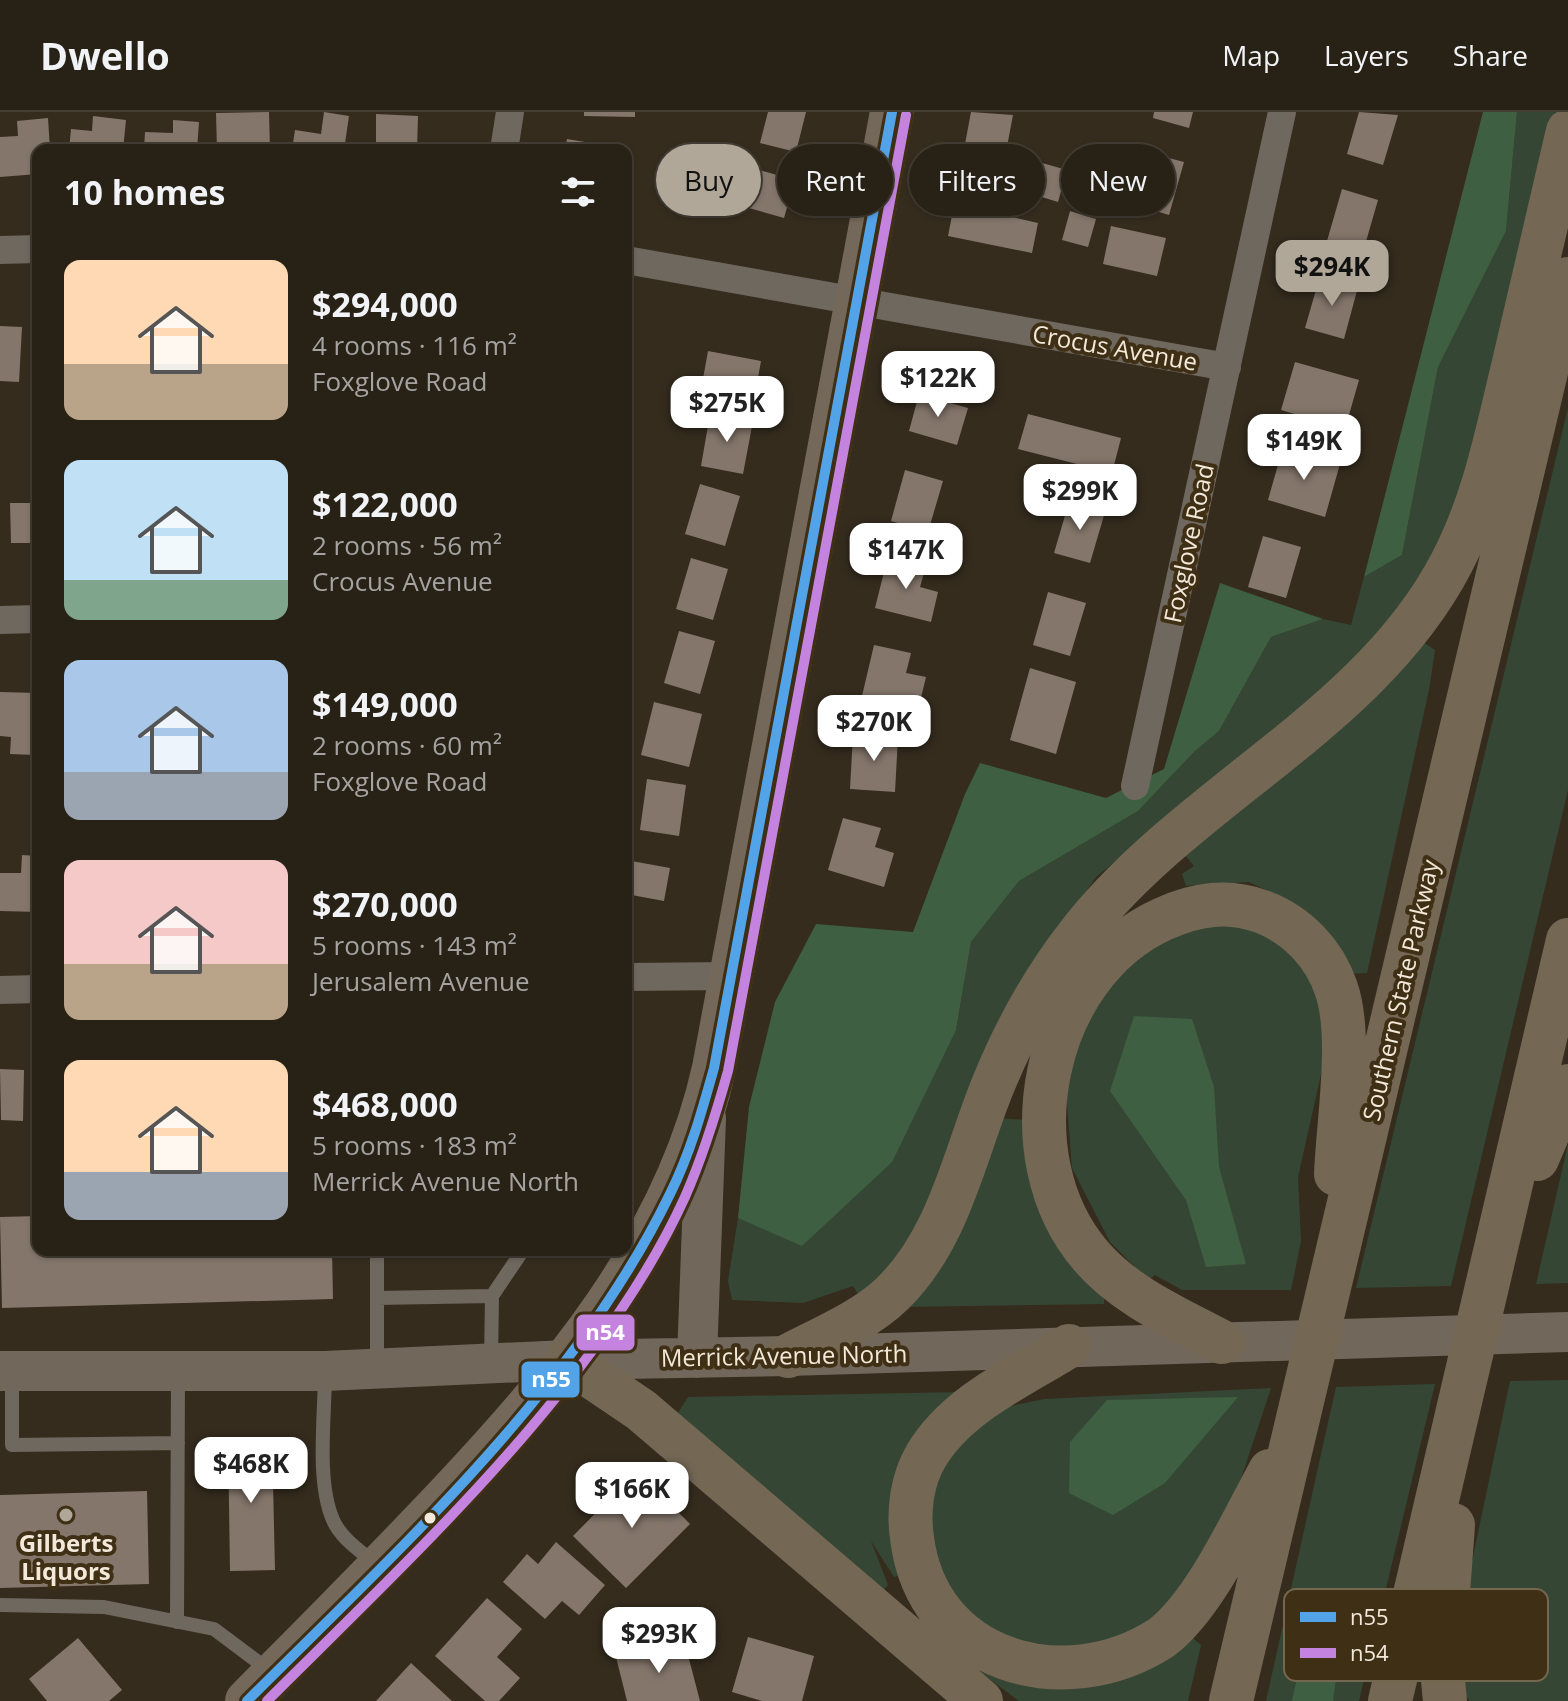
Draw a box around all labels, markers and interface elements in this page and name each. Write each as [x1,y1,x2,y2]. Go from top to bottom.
text: Dwello [40,29,170,81]
text: Map [1222,36,1280,74]
text: Layers [1324,36,1409,74]
text: Share [1453,36,1528,74]
chip: Buy [656,144,761,216]
chip: Rent [777,144,893,216]
chip: Filters [909,144,1045,216]
chip: New [1061,144,1175,216]
text: 10 homes [64,169,225,215]
icon: filters [556,170,600,214]
pin: $294K [1276,240,1388,308]
text: $294K [1294,248,1370,284]
text: $294,000 [312,281,458,327]
icon: home [128,292,224,388]
street label: Crocus Avenue [1030,316,1200,378]
text: 4 rooms · 116 m² [312,327,517,363]
pin: $122K [882,351,994,419]
text: $122K [900,359,976,395]
text: Foxglove Road [312,363,487,399]
pin: $275K [671,376,783,444]
text: $275K [689,384,765,420]
pin: $149K [1248,414,1360,482]
text: $149K [1266,422,1342,458]
street label: Foxglove Road [1155,460,1221,626]
pin: $299K [1024,464,1136,532]
text: $299K [1042,472,1118,508]
text: $122,000 [312,481,458,527]
icon: home [128,492,224,588]
pin: $147K [850,523,962,591]
text: 2 rooms · 56 m² [312,527,502,563]
text: $147K [868,531,944,567]
text: Crocus Avenue [312,563,493,599]
text: $149,000 [312,681,458,727]
icon: home [128,692,224,788]
pin: $270K [818,695,930,763]
text: $270K [836,703,912,739]
text: 2 rooms · 60 m² [312,727,502,763]
text: Foxglove Road [312,763,487,799]
street label: Southern State Parkway [1354,855,1446,1124]
text: $270,000 [312,881,458,927]
icon: home [128,892,224,988]
text: 5 rooms · 143 m² [312,927,517,963]
text: Jerusalem Avenue [312,963,530,999]
text: $468,000 [312,1081,458,1127]
icon: home [128,1092,224,1188]
text: 5 rooms · 183 m² [312,1127,517,1163]
text: Merrick Avenue North [312,1163,579,1199]
line badge: n54 [575,1313,636,1352]
text: n54 [585,1316,625,1346]
street label: Merrick Avenue North [660,1336,908,1374]
line badge: n55 [520,1360,581,1399]
text: n55 [531,1363,571,1393]
pin: $468K [195,1437,307,1505]
text: $468K [213,1445,289,1481]
pin: $166K [576,1462,688,1530]
text: $166K [594,1470,670,1506]
marker: Gilberts Liquors [57,1506,75,1524]
unlabelled marker [422,1510,438,1526]
place label: Gilberts Liquors [19,1526,113,1587]
legend [1284,1589,1548,1681]
text: n55 [1350,1601,1389,1631]
pin: $293K [603,1607,715,1675]
text: $293K [621,1615,697,1651]
text: n54 [1350,1637,1389,1667]

